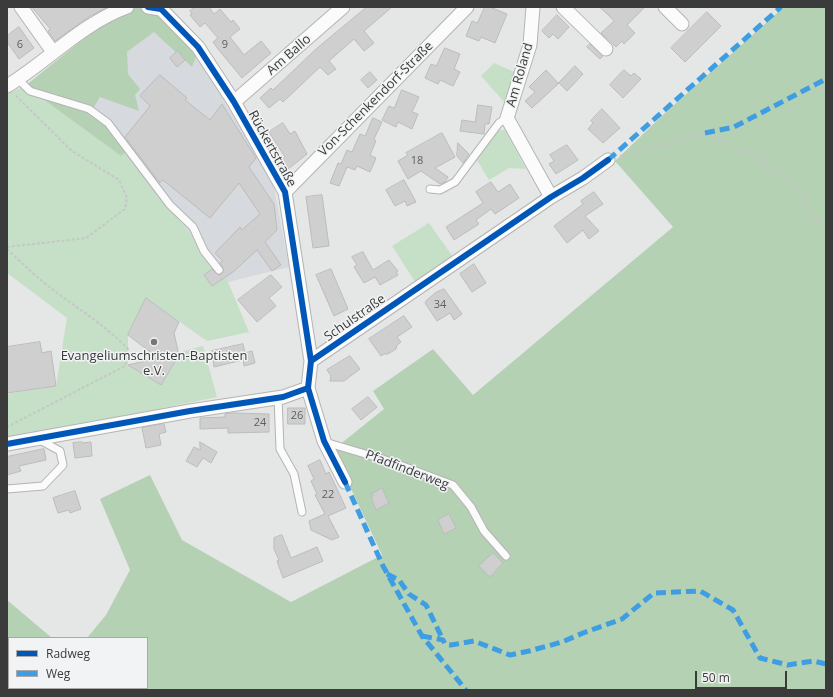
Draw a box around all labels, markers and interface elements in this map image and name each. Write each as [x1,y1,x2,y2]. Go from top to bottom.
street label: Am Ballo [264,32,314,78]
house number: 6 [17,38,23,52]
house number: 9 [222,38,228,52]
street label: Von-Schenkendorf-Straße [315,38,437,160]
street label: Am Roland [503,41,537,109]
street label: Rückertstraße [245,108,299,190]
house number: 18 [411,154,423,168]
street label: Schulstraße [321,291,389,345]
house number: 34 [434,298,446,312]
marker: Evangeliumschristen-Baptisten e.V. [149,337,159,347]
place label: Evangeliumschristen-Baptisten e.V. [61,348,247,379]
house number: 26 [291,409,303,423]
house number: 24 [254,416,266,430]
street label: Pfadfinderweg [363,447,451,493]
house number: 22 [322,488,334,502]
legend [8,637,148,689]
text: Radweg [46,645,90,662]
scale bar [697,663,789,689]
text: Weg [46,665,70,682]
text: 50 m [702,669,730,686]

